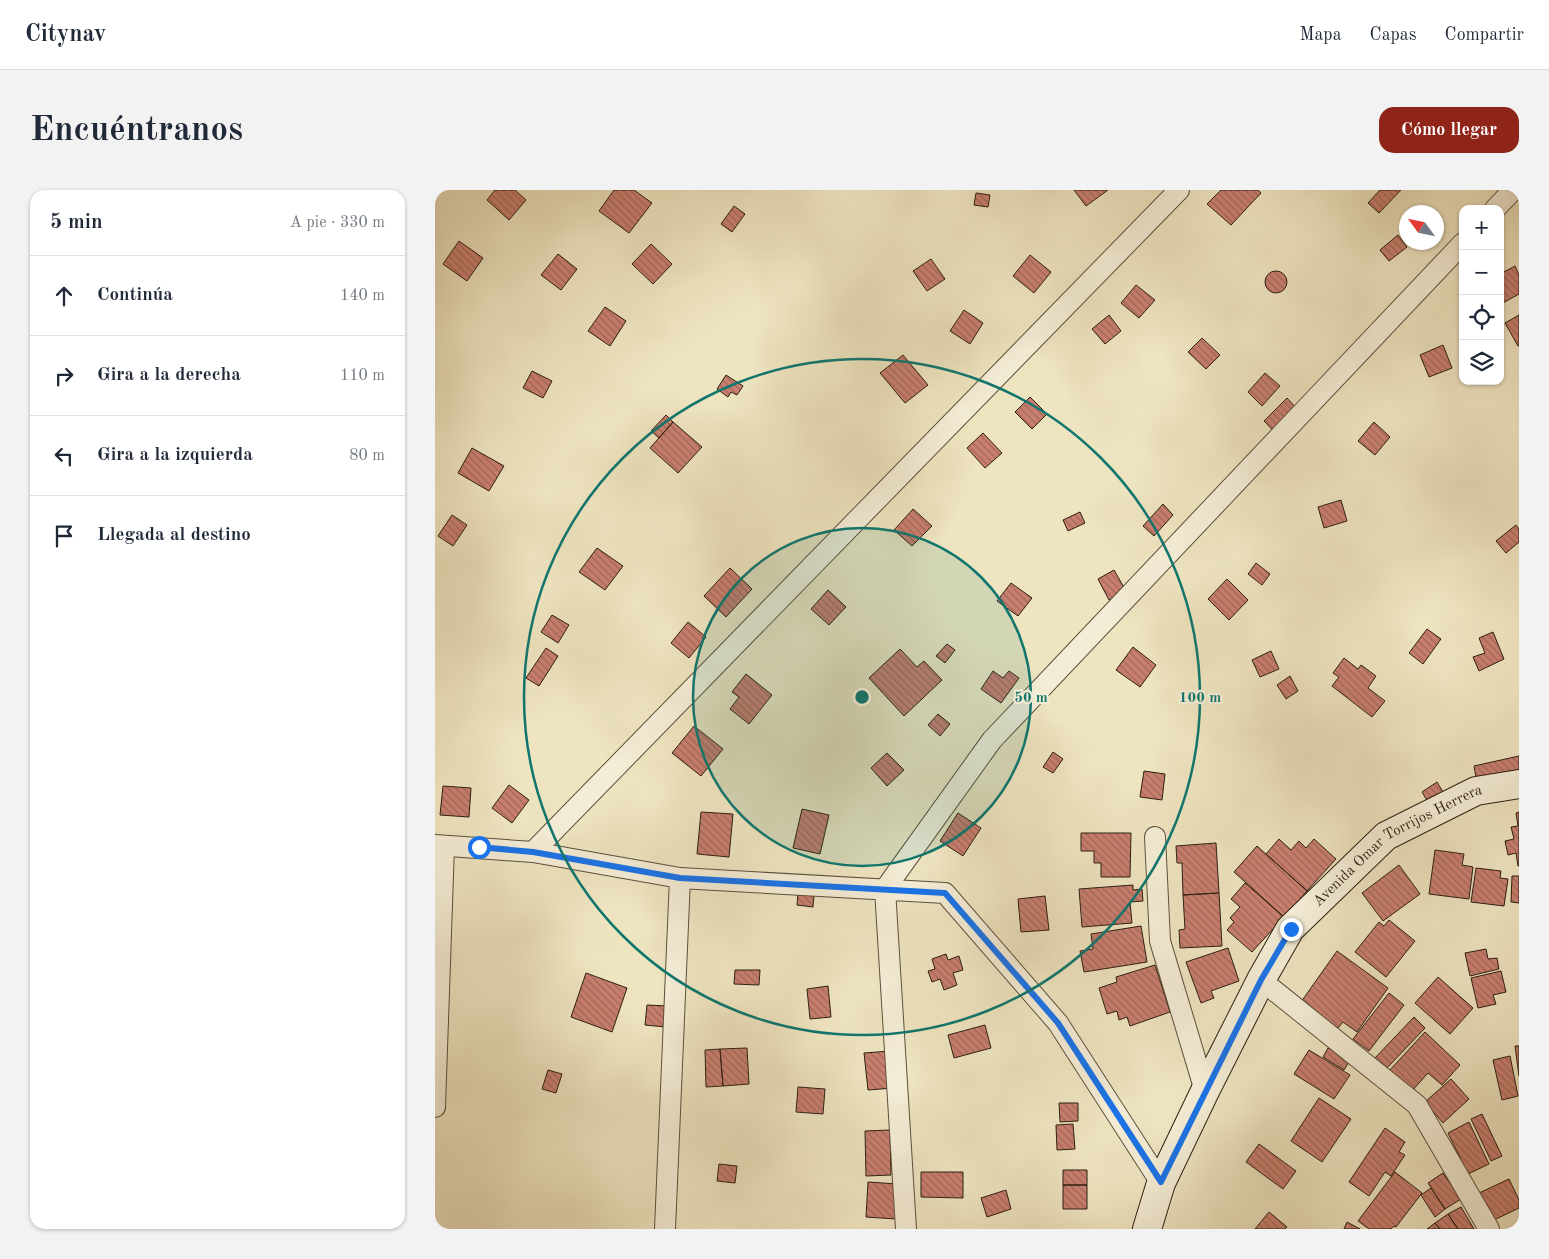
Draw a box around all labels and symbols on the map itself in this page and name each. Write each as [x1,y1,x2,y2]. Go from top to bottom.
north arrow [1399,205,1444,250]
centre of rings [853,688,871,706]
text: 50 m [1014,691,1048,706]
text: 100 m [1179,691,1221,706]
street label: Avenida Omar Torrijos Herrera [1310,783,1484,910]
route start [468,836,491,859]
route end [1280,918,1303,941]

